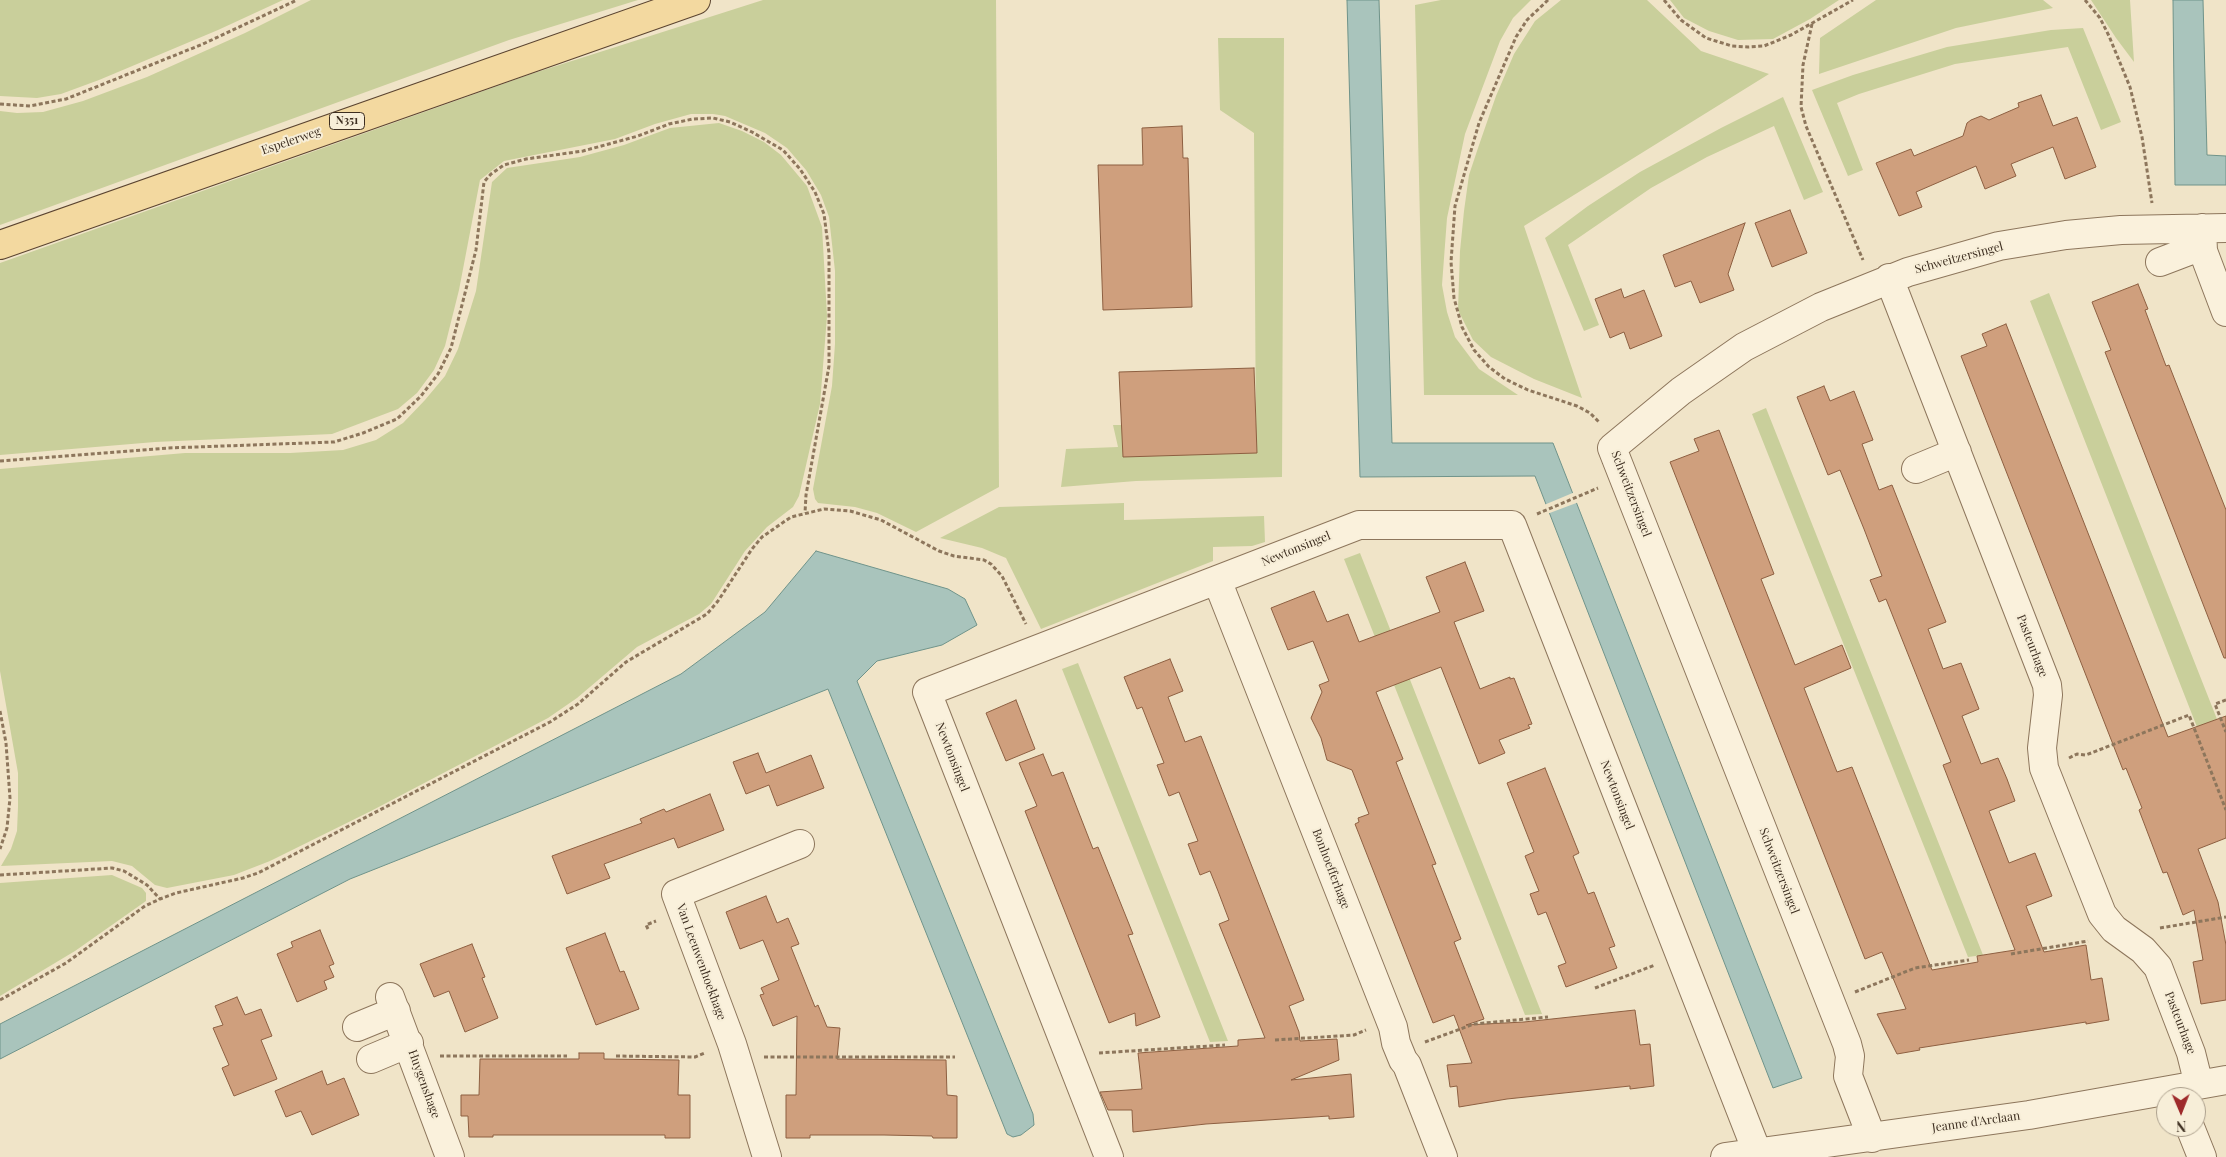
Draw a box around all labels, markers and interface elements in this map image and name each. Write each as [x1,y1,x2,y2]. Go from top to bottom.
road number: N351 [330,112,364,130]
street label: Espelerweg [259,124,323,158]
street label: Schweitzersingel [1913,239,2005,277]
street label: Schweitzersingel [1608,449,1654,539]
street label: Newtonsingel [1259,529,1333,569]
street label: Pasteurhage [2013,613,2051,679]
street label: Newtonsingel [932,720,972,794]
street label: Newtonsingel [1597,758,1637,832]
street label: Schweitzersingel [1756,826,1802,916]
street label: Bonhoefferhage [1309,827,1353,911]
street label: Van Leeuwenhoekhage [673,902,729,1022]
street label: Pasteurhage [2161,990,2199,1056]
street label: Huygenshage [405,1048,443,1120]
north arrow [2156,1087,2206,1137]
street label: Jeanne d'Arclaan [1931,1109,2021,1135]
text: N [2176,1117,2186,1136]

